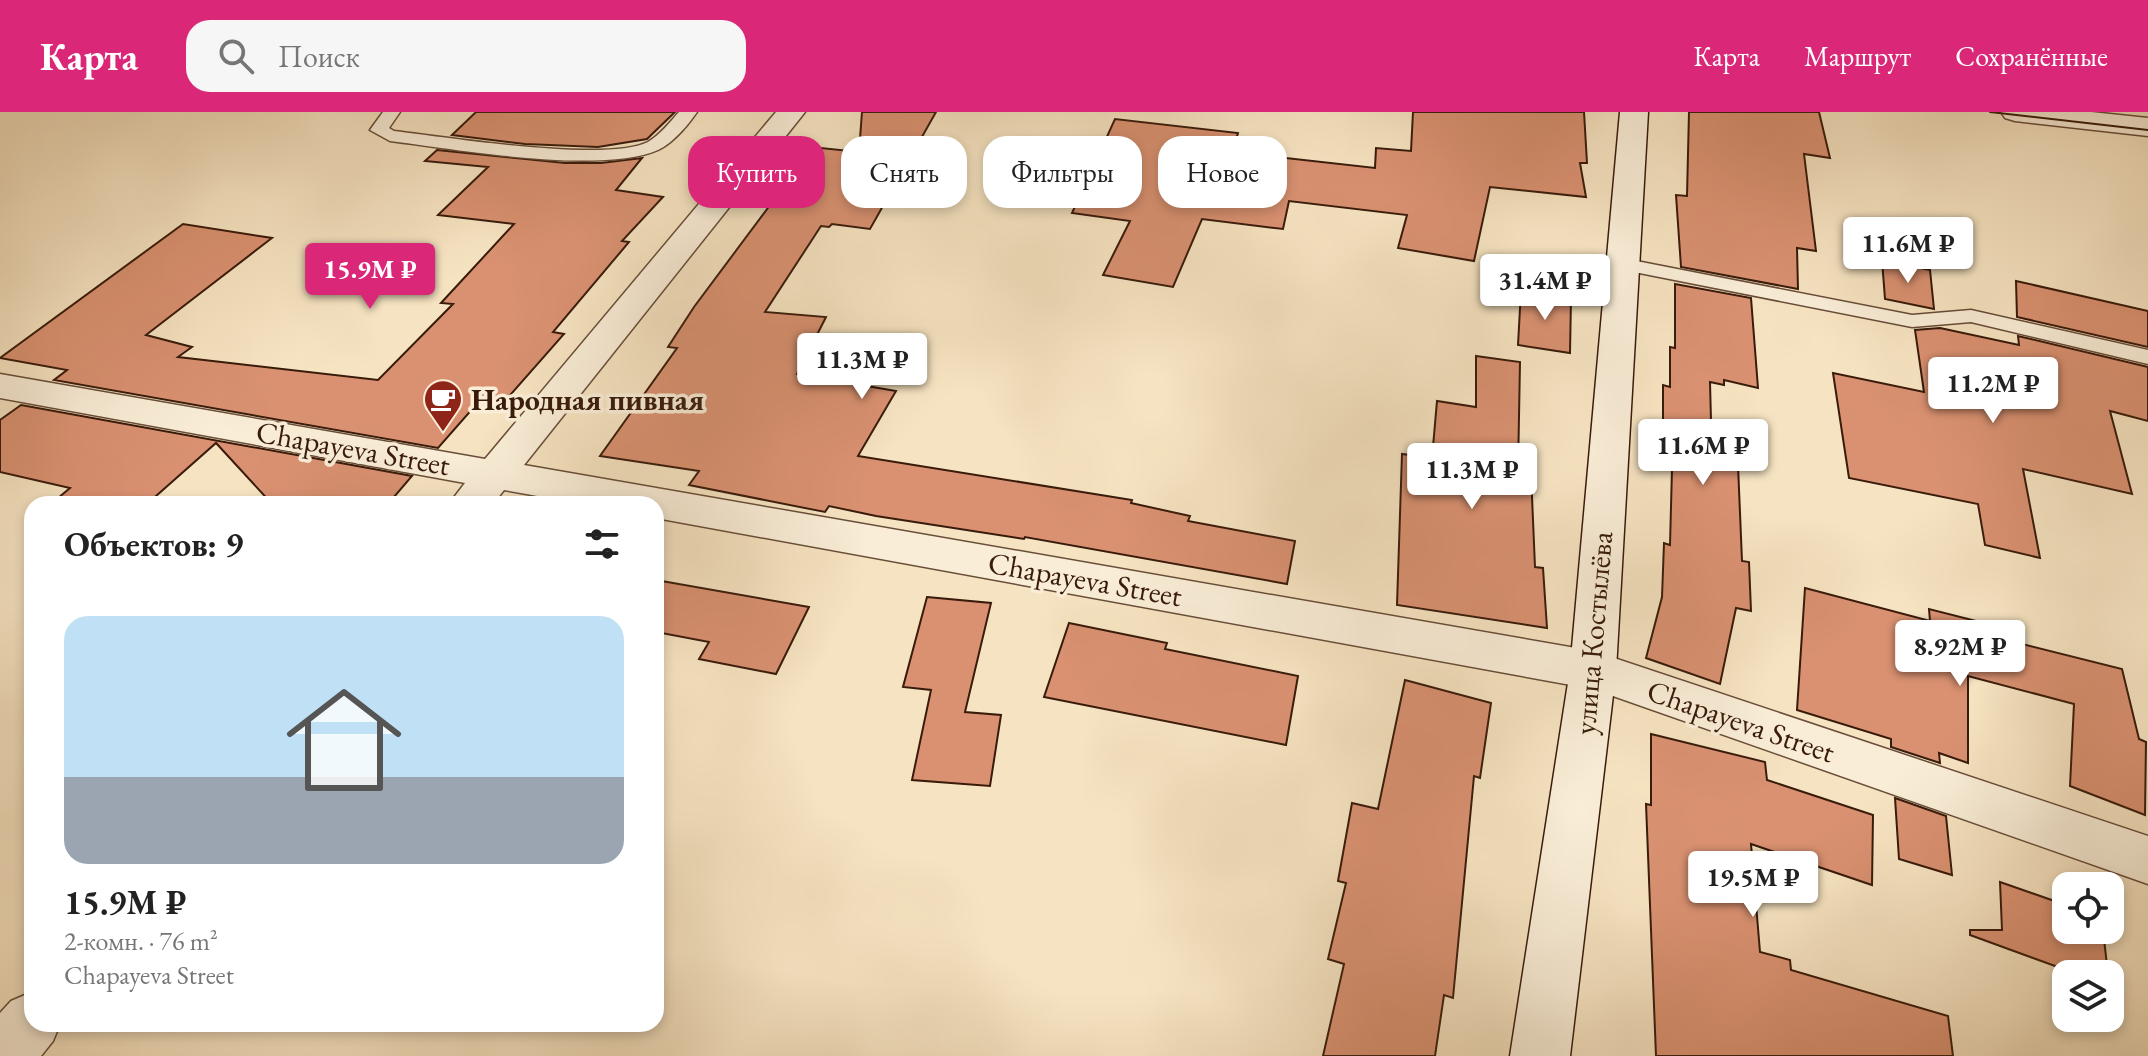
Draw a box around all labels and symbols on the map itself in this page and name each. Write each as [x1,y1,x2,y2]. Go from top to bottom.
pin: 11.6M ₽ [1834,217,1982,285]
pin: 15.9M ₽ [296,243,444,311]
pin: 31.4M ₽ [1471,254,1619,322]
pin: 11.3M ₽ [788,333,936,401]
pin: 11.2M ₽ [1919,357,2067,425]
cafe icon: Народная пивная [422,378,464,433]
place label: Народная пивная [471,380,704,419]
street label: Chapayeva Street [253,412,453,484]
pin: 11.6M ₽ [1629,419,1777,487]
pin: 11.3M ₽ [1398,443,1546,511]
street label: улица Костылёва [1565,530,1621,736]
street label: Chapayeva Street [985,543,1185,615]
pin: 8.92M ₽ [1886,620,2034,688]
street label: Chapayeva Street [1642,671,1841,772]
pin: 19.5M ₽ [1679,851,1827,919]

